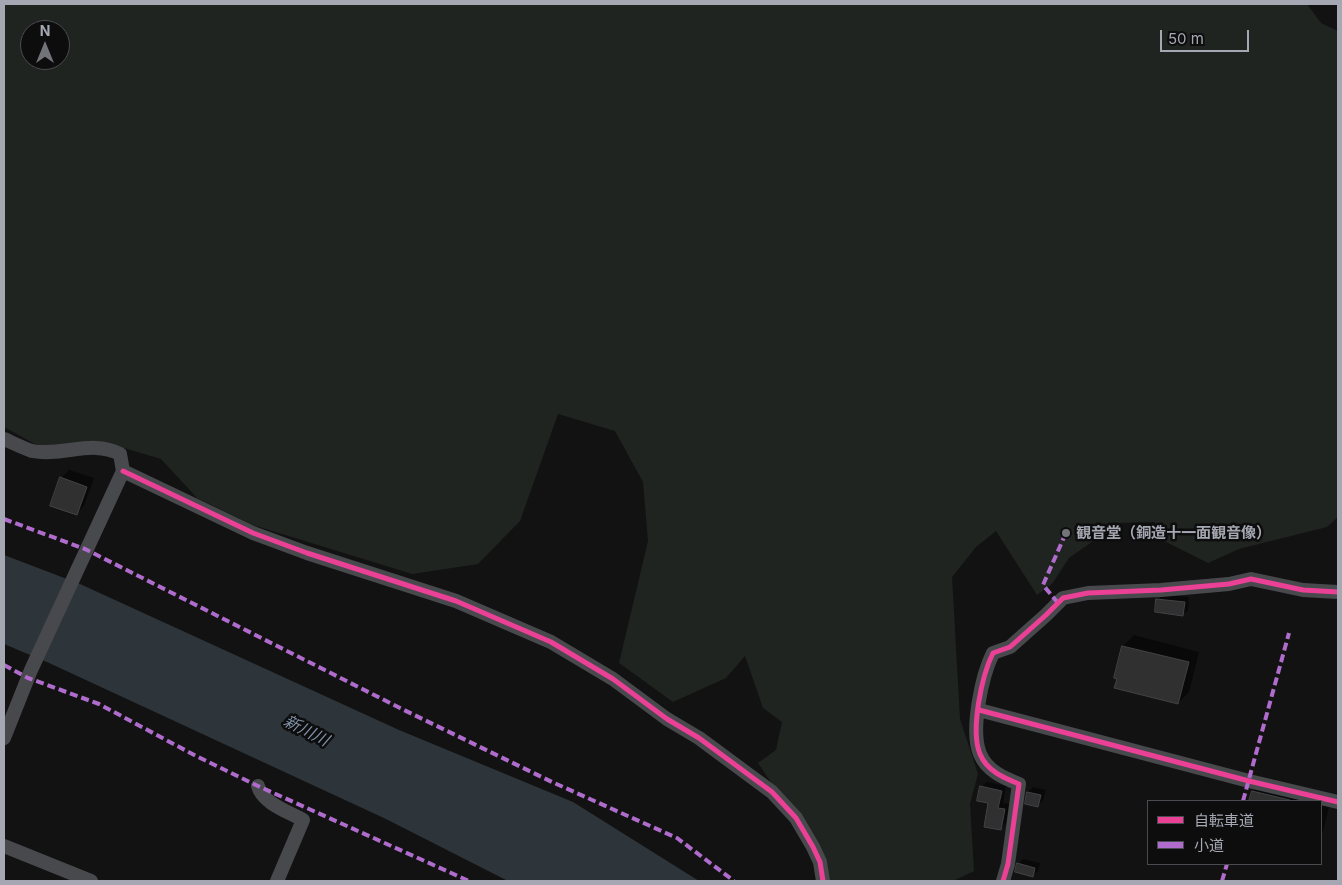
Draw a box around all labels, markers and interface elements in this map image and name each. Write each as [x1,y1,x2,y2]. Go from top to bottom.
north arrow [20,20,70,70]
scale bar [1162,20,1251,52]
text: N [40,22,50,39]
text: 50 m [1168,29,1204,48]
place label: 観音堂（銅造十一面観音像） [1076,524,1271,542]
marker: 観音堂（銅造十一面観音像） [1060,527,1072,539]
water label: 新川川 [280,712,332,750]
legend [1147,800,1322,865]
text: 自転車道 [1194,811,1254,830]
text: 小道 [1194,836,1224,855]

